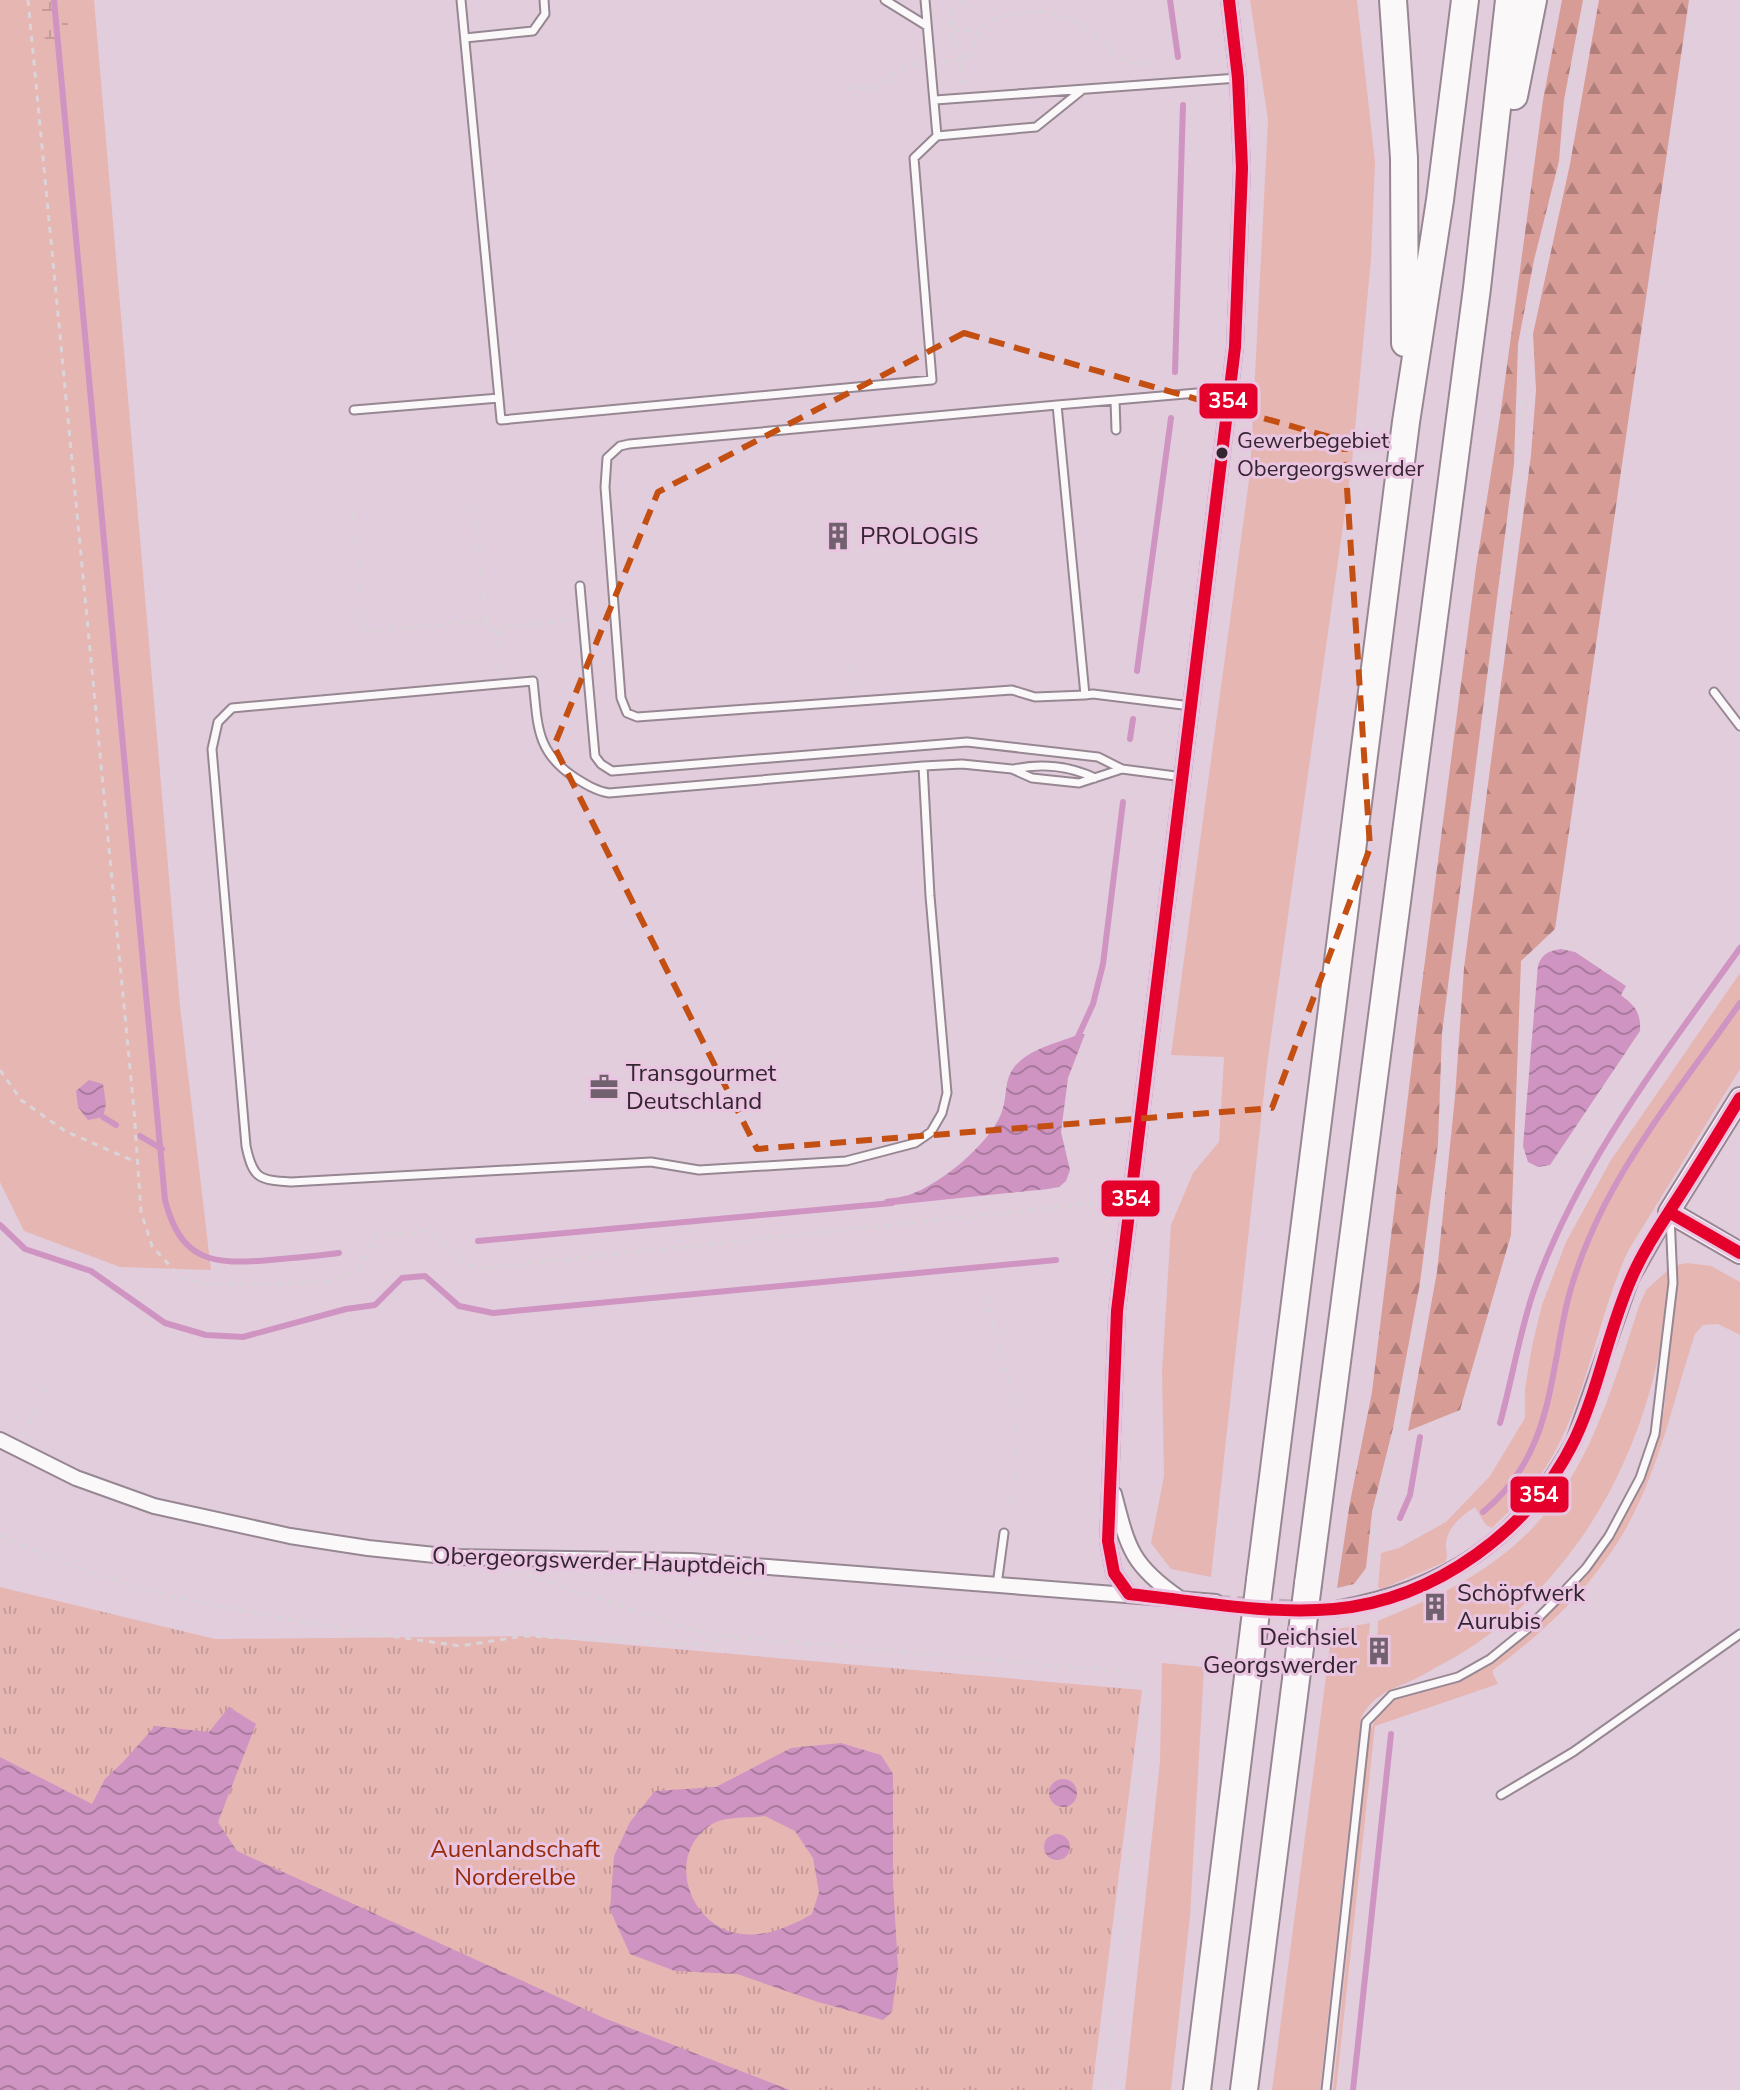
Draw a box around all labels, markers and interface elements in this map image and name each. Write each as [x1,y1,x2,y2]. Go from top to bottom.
line badge: 354 [1198,382,1259,420]
text: 354 [1208,386,1248,416]
place label: Gewerbegebiet Obergeorgswerder [1237,426,1424,484]
marker: Gewerbegebiet Obergeorgswerder [1214,445,1230,461]
place label: PROLOGIS [860,520,978,552]
building icon: PROLOGIS [823,521,853,551]
place label: Transgourmet Deutschland [626,1057,777,1117]
office icon: Transgourmet Deutschland [589,1072,619,1102]
line badge: 354 [1100,1179,1161,1218]
text: 354 [1111,1184,1151,1214]
line badge: 354 [1509,1475,1570,1514]
text: 354 [1519,1480,1559,1510]
street label: Obergeorgswerder Hauptdeich [432,1539,766,1583]
place label: Schöpfwerk Aurubis [1457,1577,1586,1637]
building icon: Schöpfwerk Aurubis [1420,1592,1450,1622]
place label: Deichsiel Georgswerder [1203,1621,1357,1681]
building icon: Deichsiel Georgswerder [1364,1636,1394,1666]
park label: Auenlandschaft Norderelbe [430,1833,600,1893]

